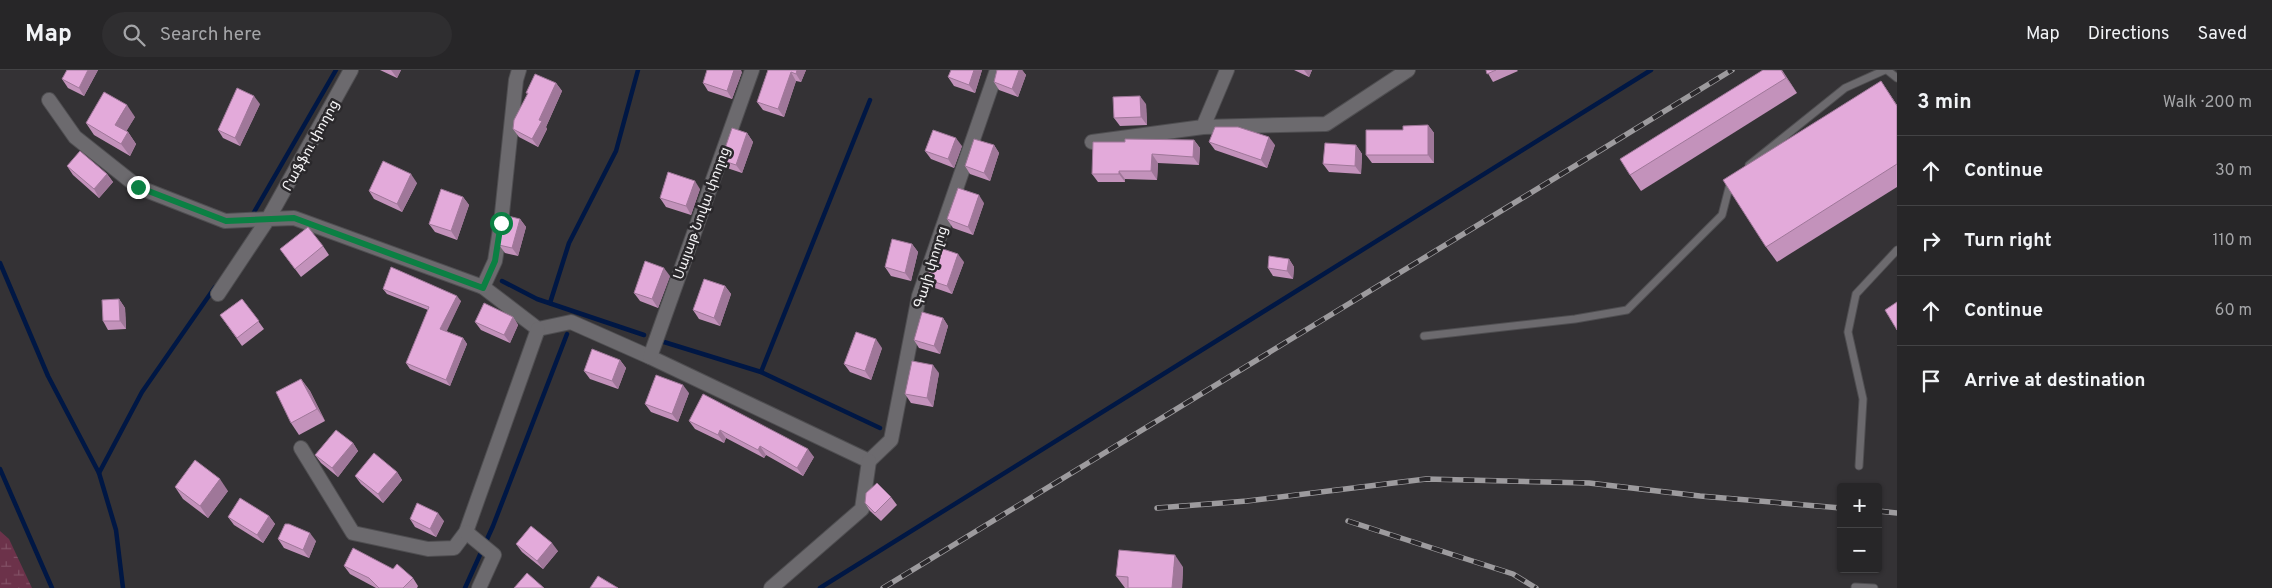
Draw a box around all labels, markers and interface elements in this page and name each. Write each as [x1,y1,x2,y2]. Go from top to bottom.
search box [102,12,452,57]
text: Map [25,20,72,50]
icon: search [120,21,148,49]
text: Search here [160,23,261,47]
text: Map [2026,23,2060,46]
text: Directions [2088,23,2170,46]
text: Saved [2198,23,2247,46]
text: 3 min [1917,89,1972,116]
text: Walk · 200 m [2163,93,2252,113]
street label: Րաֆֆու փողոց [279,97,343,194]
street label: Սայաթ Նովա փողոց [670,145,734,282]
icon: ahead [1917,157,1945,185]
text: Continue [1964,159,2043,183]
text: 30 m [2215,161,2252,181]
route end [127,176,150,199]
route start [490,212,513,235]
street label: Գայի փողոց [911,224,952,311]
icon: right [1917,227,1945,255]
text: Turn right [1964,229,2052,253]
text: 110 m [2212,231,2252,251]
icon: ahead [1917,297,1945,325]
text: Continue [1964,299,2043,323]
text: 60 m [2215,301,2252,321]
icon: arrive [1917,367,1945,395]
text: Arrive at destination [1964,369,2145,393]
map controls [1837,483,1882,573]
button: + [1837,483,1882,528]
button: − [1837,528,1882,573]

